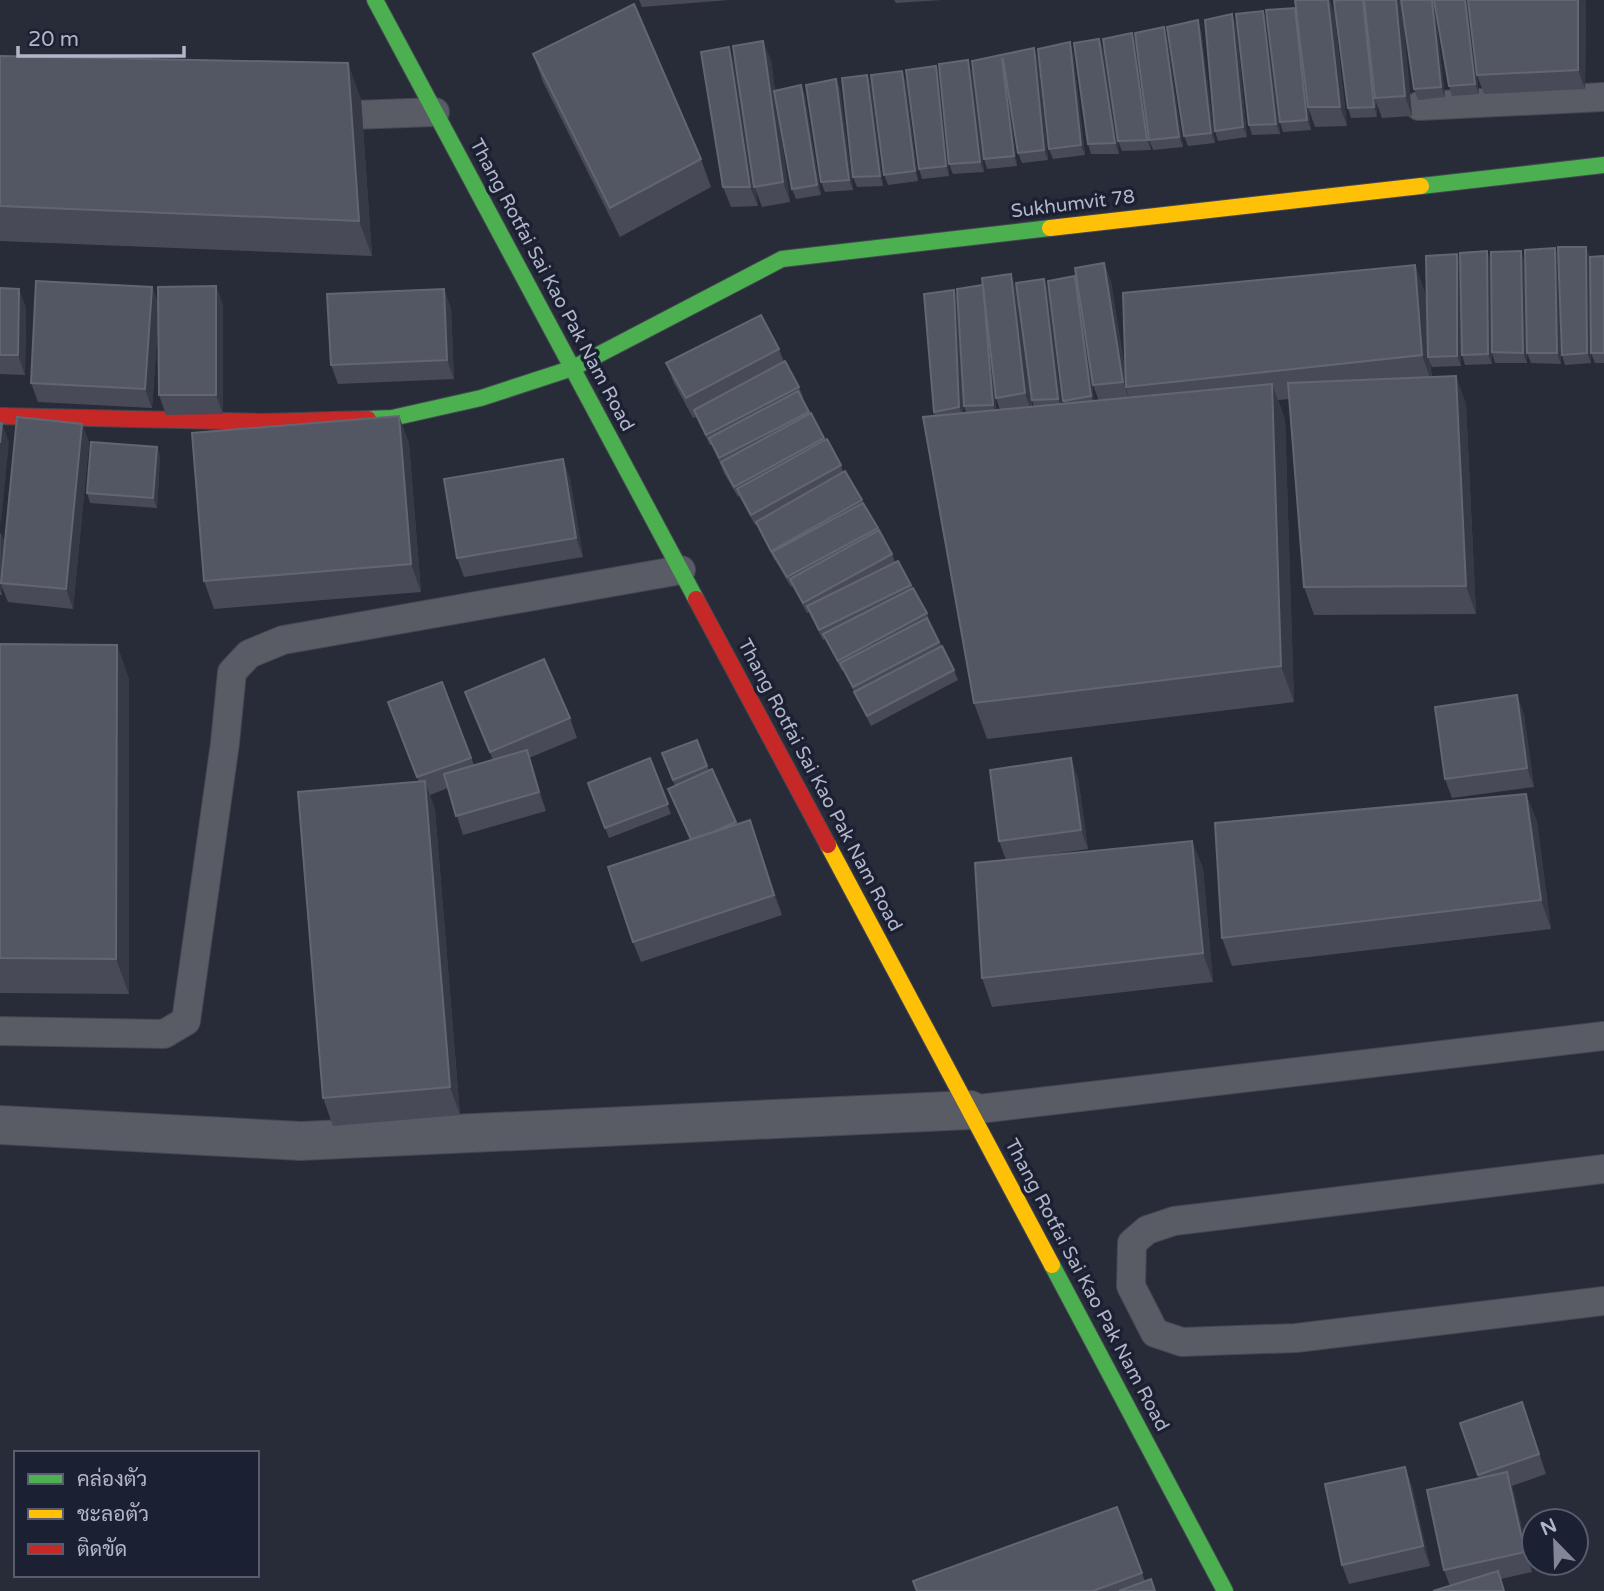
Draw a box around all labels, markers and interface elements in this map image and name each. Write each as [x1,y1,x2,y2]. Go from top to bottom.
scale bar [18,14,184,58]
text: 20 m [28,27,79,52]
street label: Thang Rotfai Sai Kao Pak Nam Road [465,135,639,435]
street label: Sukhumvit 78 [1010,185,1136,223]
street label: Thang Rotfai Sai Kao Pak Nam Road [733,635,907,935]
street label: Thang Rotfai Sai Kao Pak Nam Road [1000,1135,1174,1435]
legend [14,1451,259,1577]
text: คล่องตัว [77,1467,147,1492]
text: ชะลอตัว [77,1502,149,1527]
north arrow [1520,1507,1590,1577]
text: N [1537,1514,1560,1540]
text: ติดขัด [77,1537,127,1562]

